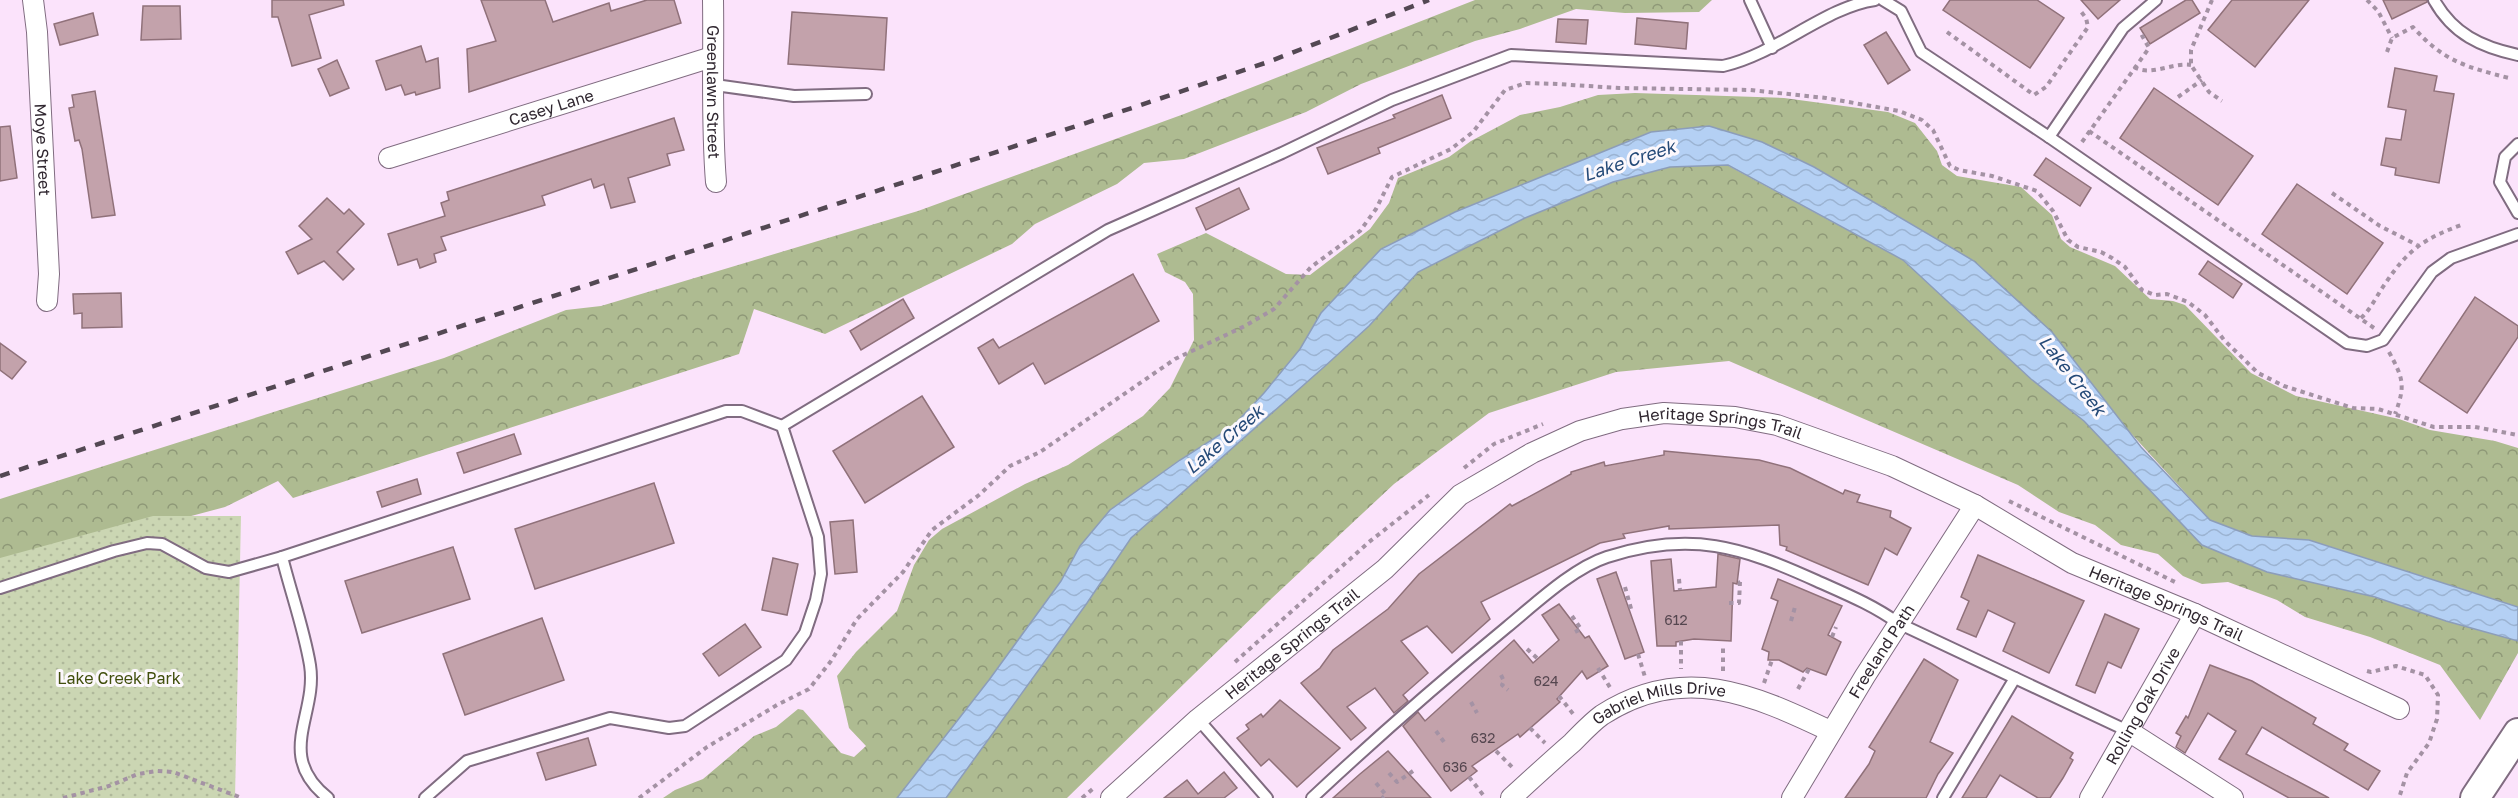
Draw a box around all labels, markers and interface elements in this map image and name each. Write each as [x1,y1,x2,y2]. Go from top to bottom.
street label: Greenlawn Street [703,25,724,159]
street label: Casey Lane [506,85,596,130]
street label: Moye Street [31,103,55,196]
water label: Lake Creek [1580,134,1680,185]
water label: Lake Creek [2035,331,2112,421]
water label: Lake Creek [1180,399,1269,478]
street label: Heritage Springs Trail [1637,403,1805,443]
street label: Heritage Springs Trail [2086,561,2247,645]
street label: Heritage Springs Trail [1221,584,1363,703]
street label: Freeland Path [1844,600,1919,702]
house number: 612 [1664,611,1688,628]
street label: Rolling Oak Drive [2101,644,2184,768]
park label: Lake Creek Park [57,668,181,688]
house number: 624 [1533,672,1559,689]
street label: Gabriel Mills Drive [1588,677,1728,729]
house number: 632 [1471,729,1495,746]
house number: 636 [1442,758,1468,775]

